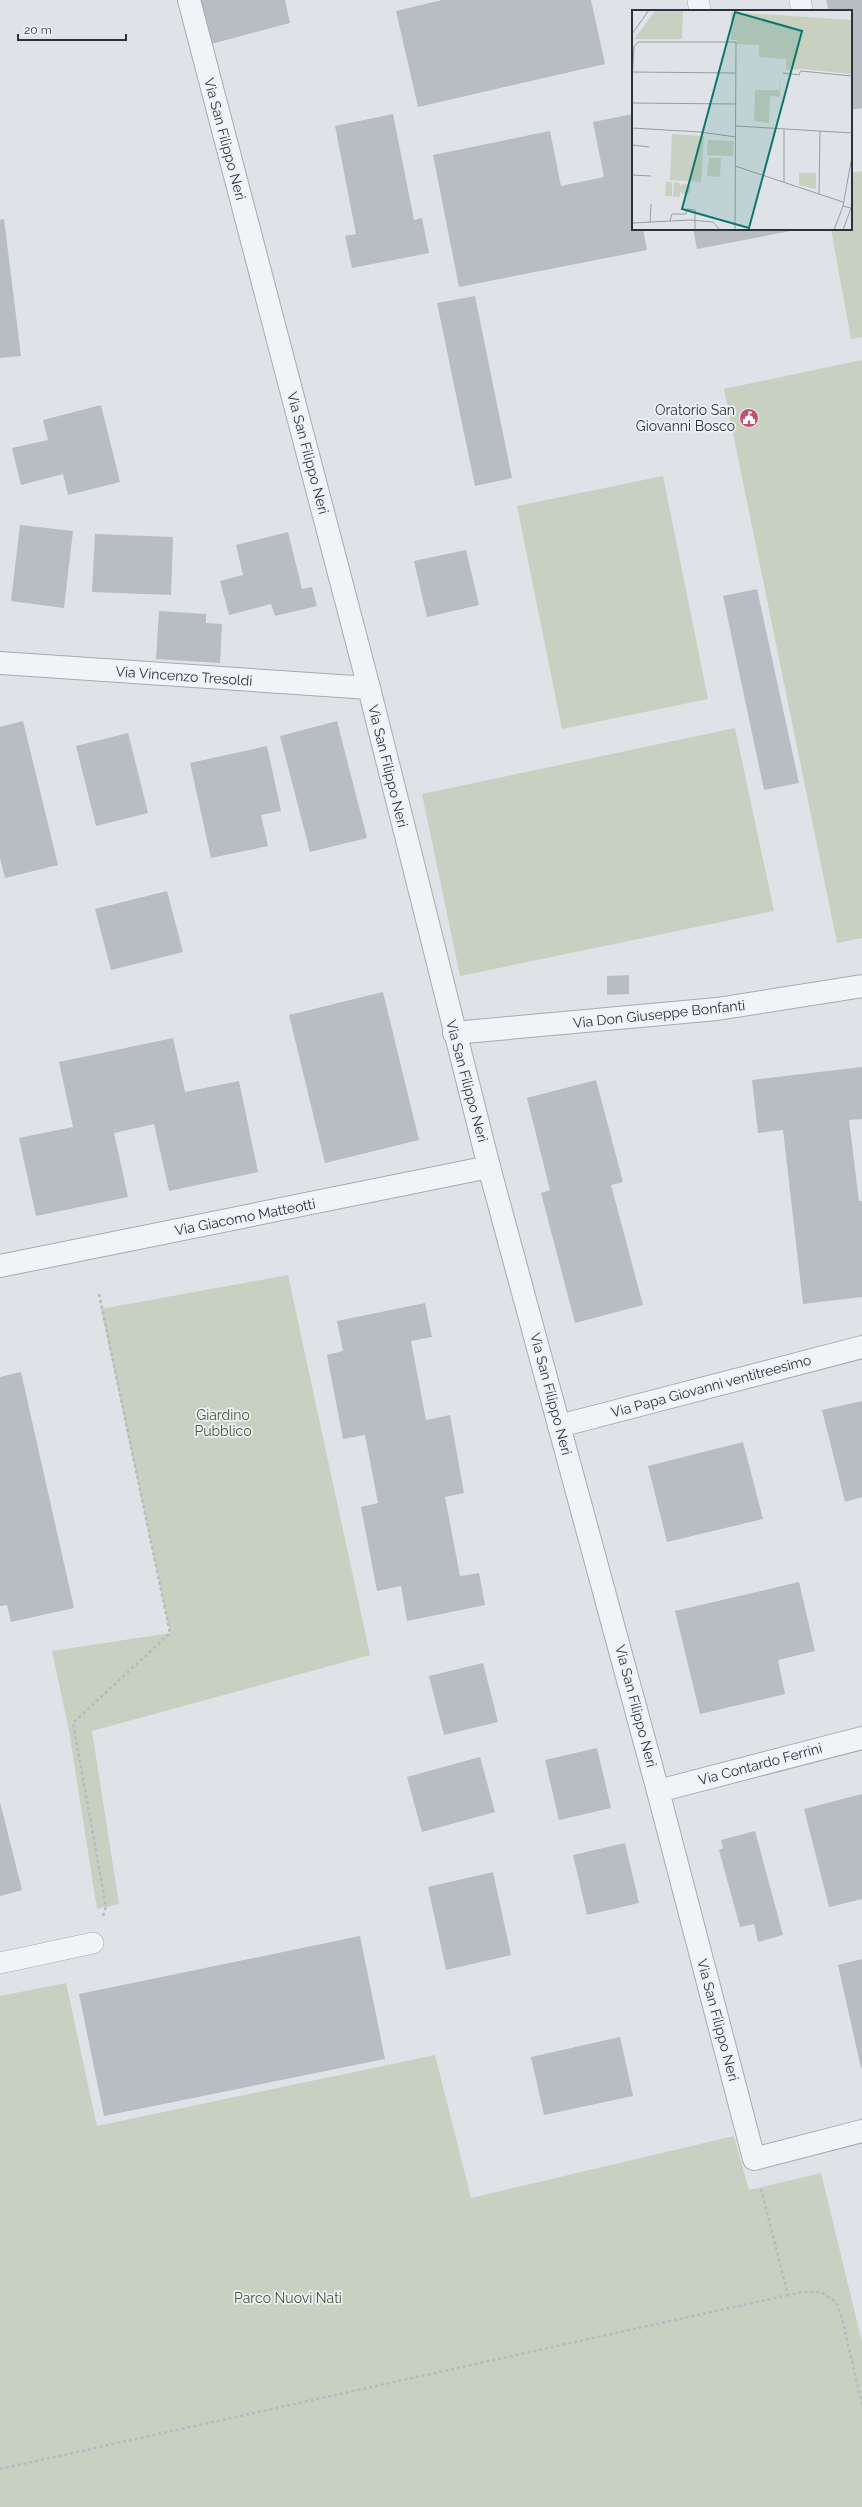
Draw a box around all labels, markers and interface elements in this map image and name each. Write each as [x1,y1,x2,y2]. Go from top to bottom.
inset map [632,10,852,230]
scale bar [18,16,126,42]
text: 20 m [24,23,52,37]
street label: Via San Filippo Neri [201,76,249,202]
street label: Via San Filippo Neri [284,390,332,516]
place label: Oratorio San Giovanni Bosco [636,402,735,434]
public building icon: Oratorio San Giovanni Bosco [738,407,760,429]
street label: Via Vincenzo Tresoldi [115,663,253,689]
street label: Via San Filippo Neri [365,703,411,829]
street label: Via Don Giuseppe Bonfanti [572,997,746,1031]
street label: Via San Filippo Neri [443,1018,491,1144]
street label: Via Giacomo Matteotti [173,1195,317,1239]
street label: Via San Filippo Neri [527,1331,575,1457]
street label: Via Papa Giovanni ventitreesimo [609,1352,813,1420]
park label: Giardino Pubblico [194,1407,252,1439]
street label: Via San Filippo Neri [612,1643,660,1769]
street label: Via Contardo Ferrini [696,1740,824,1788]
street label: Via San Filippo Neri [694,1957,742,2083]
park label: Parco Nuovi Nati [234,2290,342,2306]

